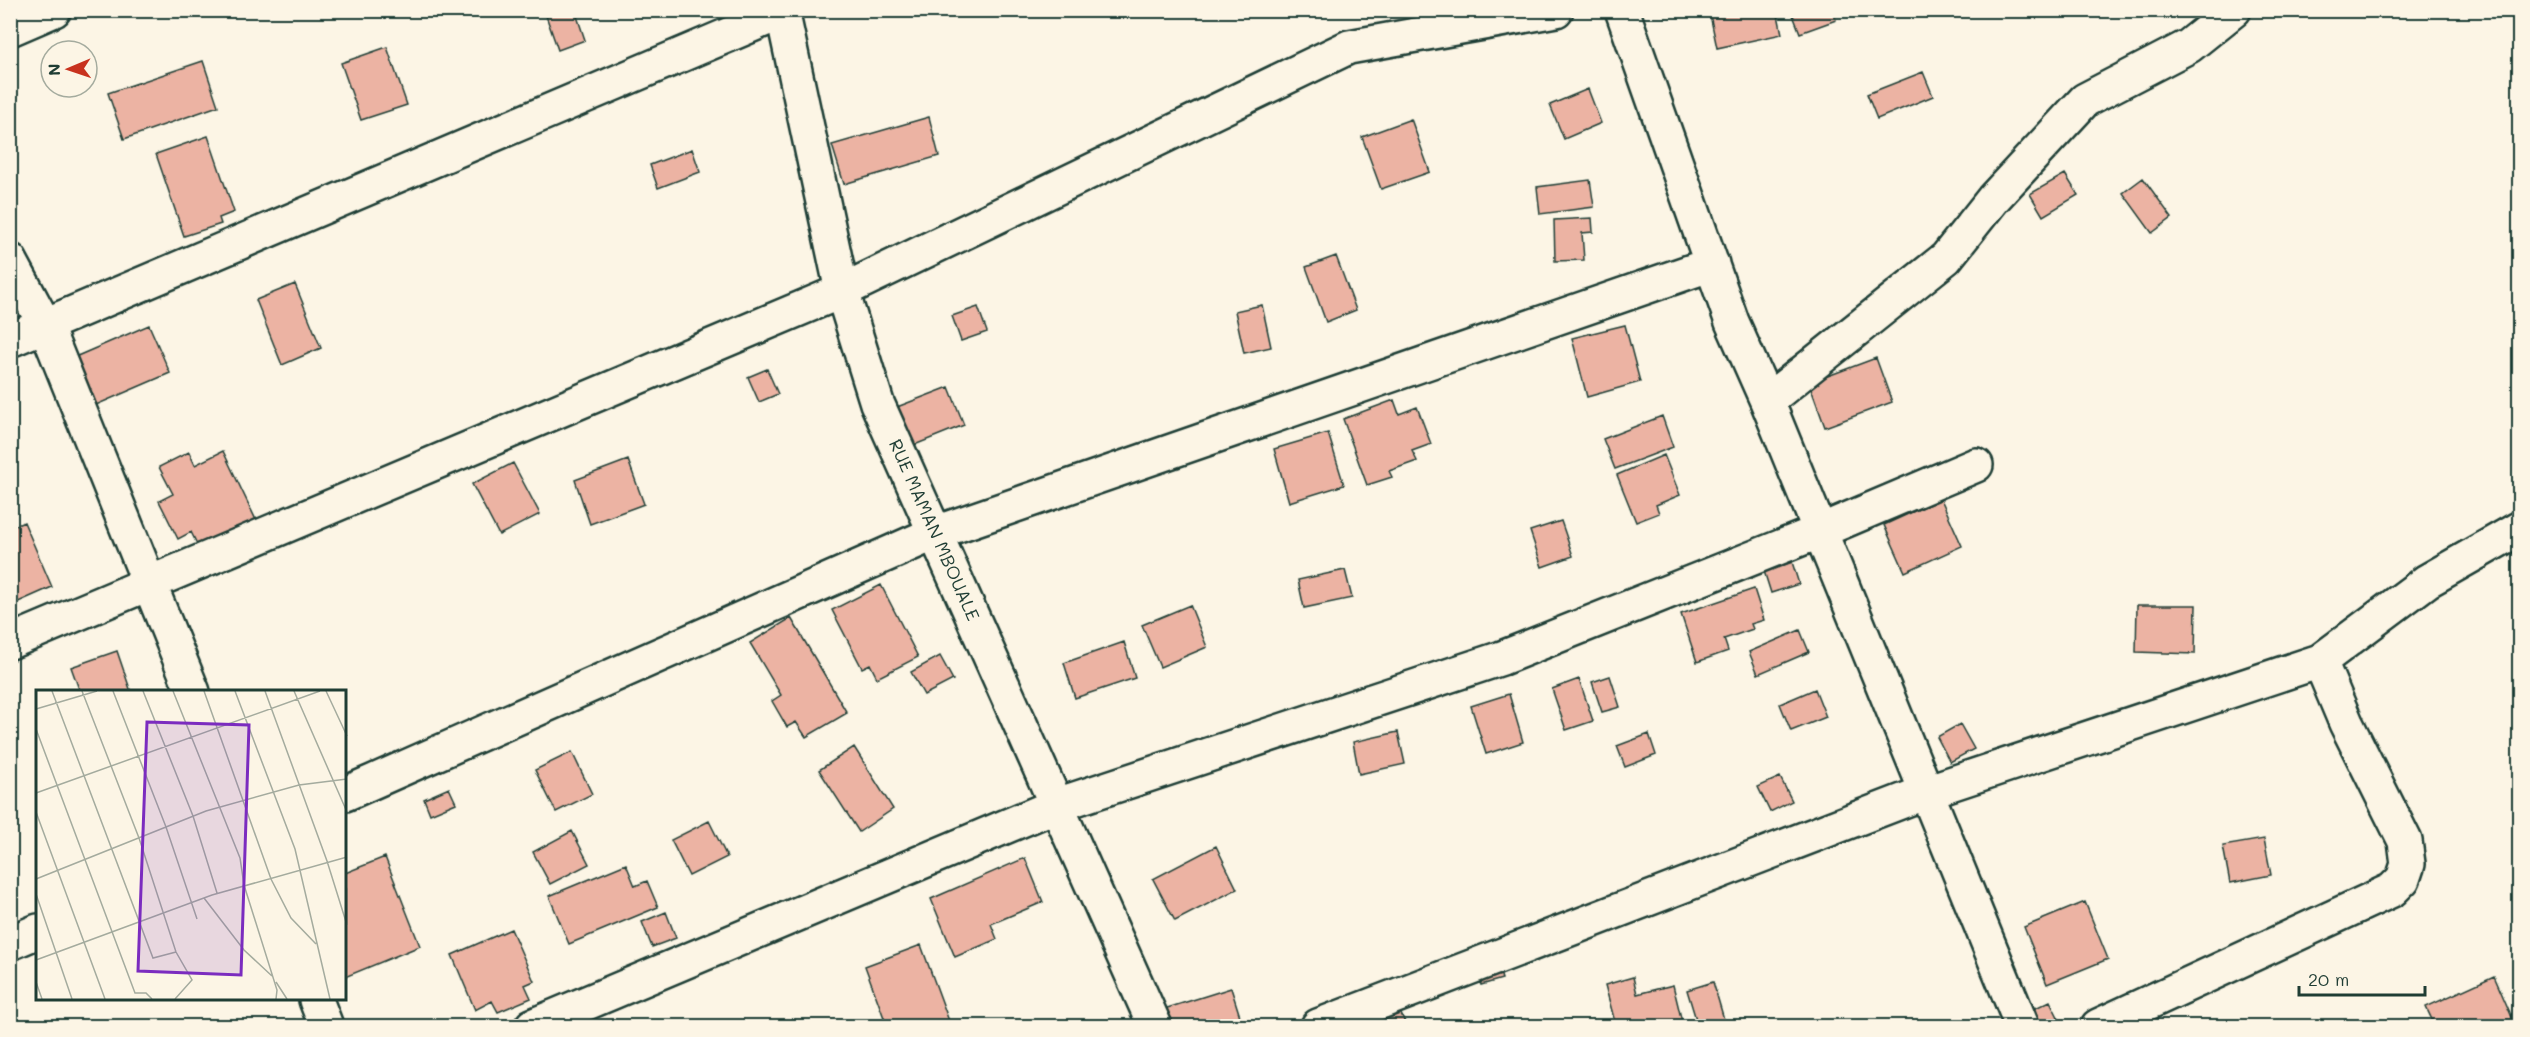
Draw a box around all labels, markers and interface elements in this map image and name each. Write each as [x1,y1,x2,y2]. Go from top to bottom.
north arrow [39,39,99,99]
text: N [43,63,64,76]
street label: RUE MAMAN MBOUALE [884,435,986,624]
inset map [36,690,346,1001]
scale bar [2299,959,2425,997]
text: 20 m [2308,967,2349,991]

